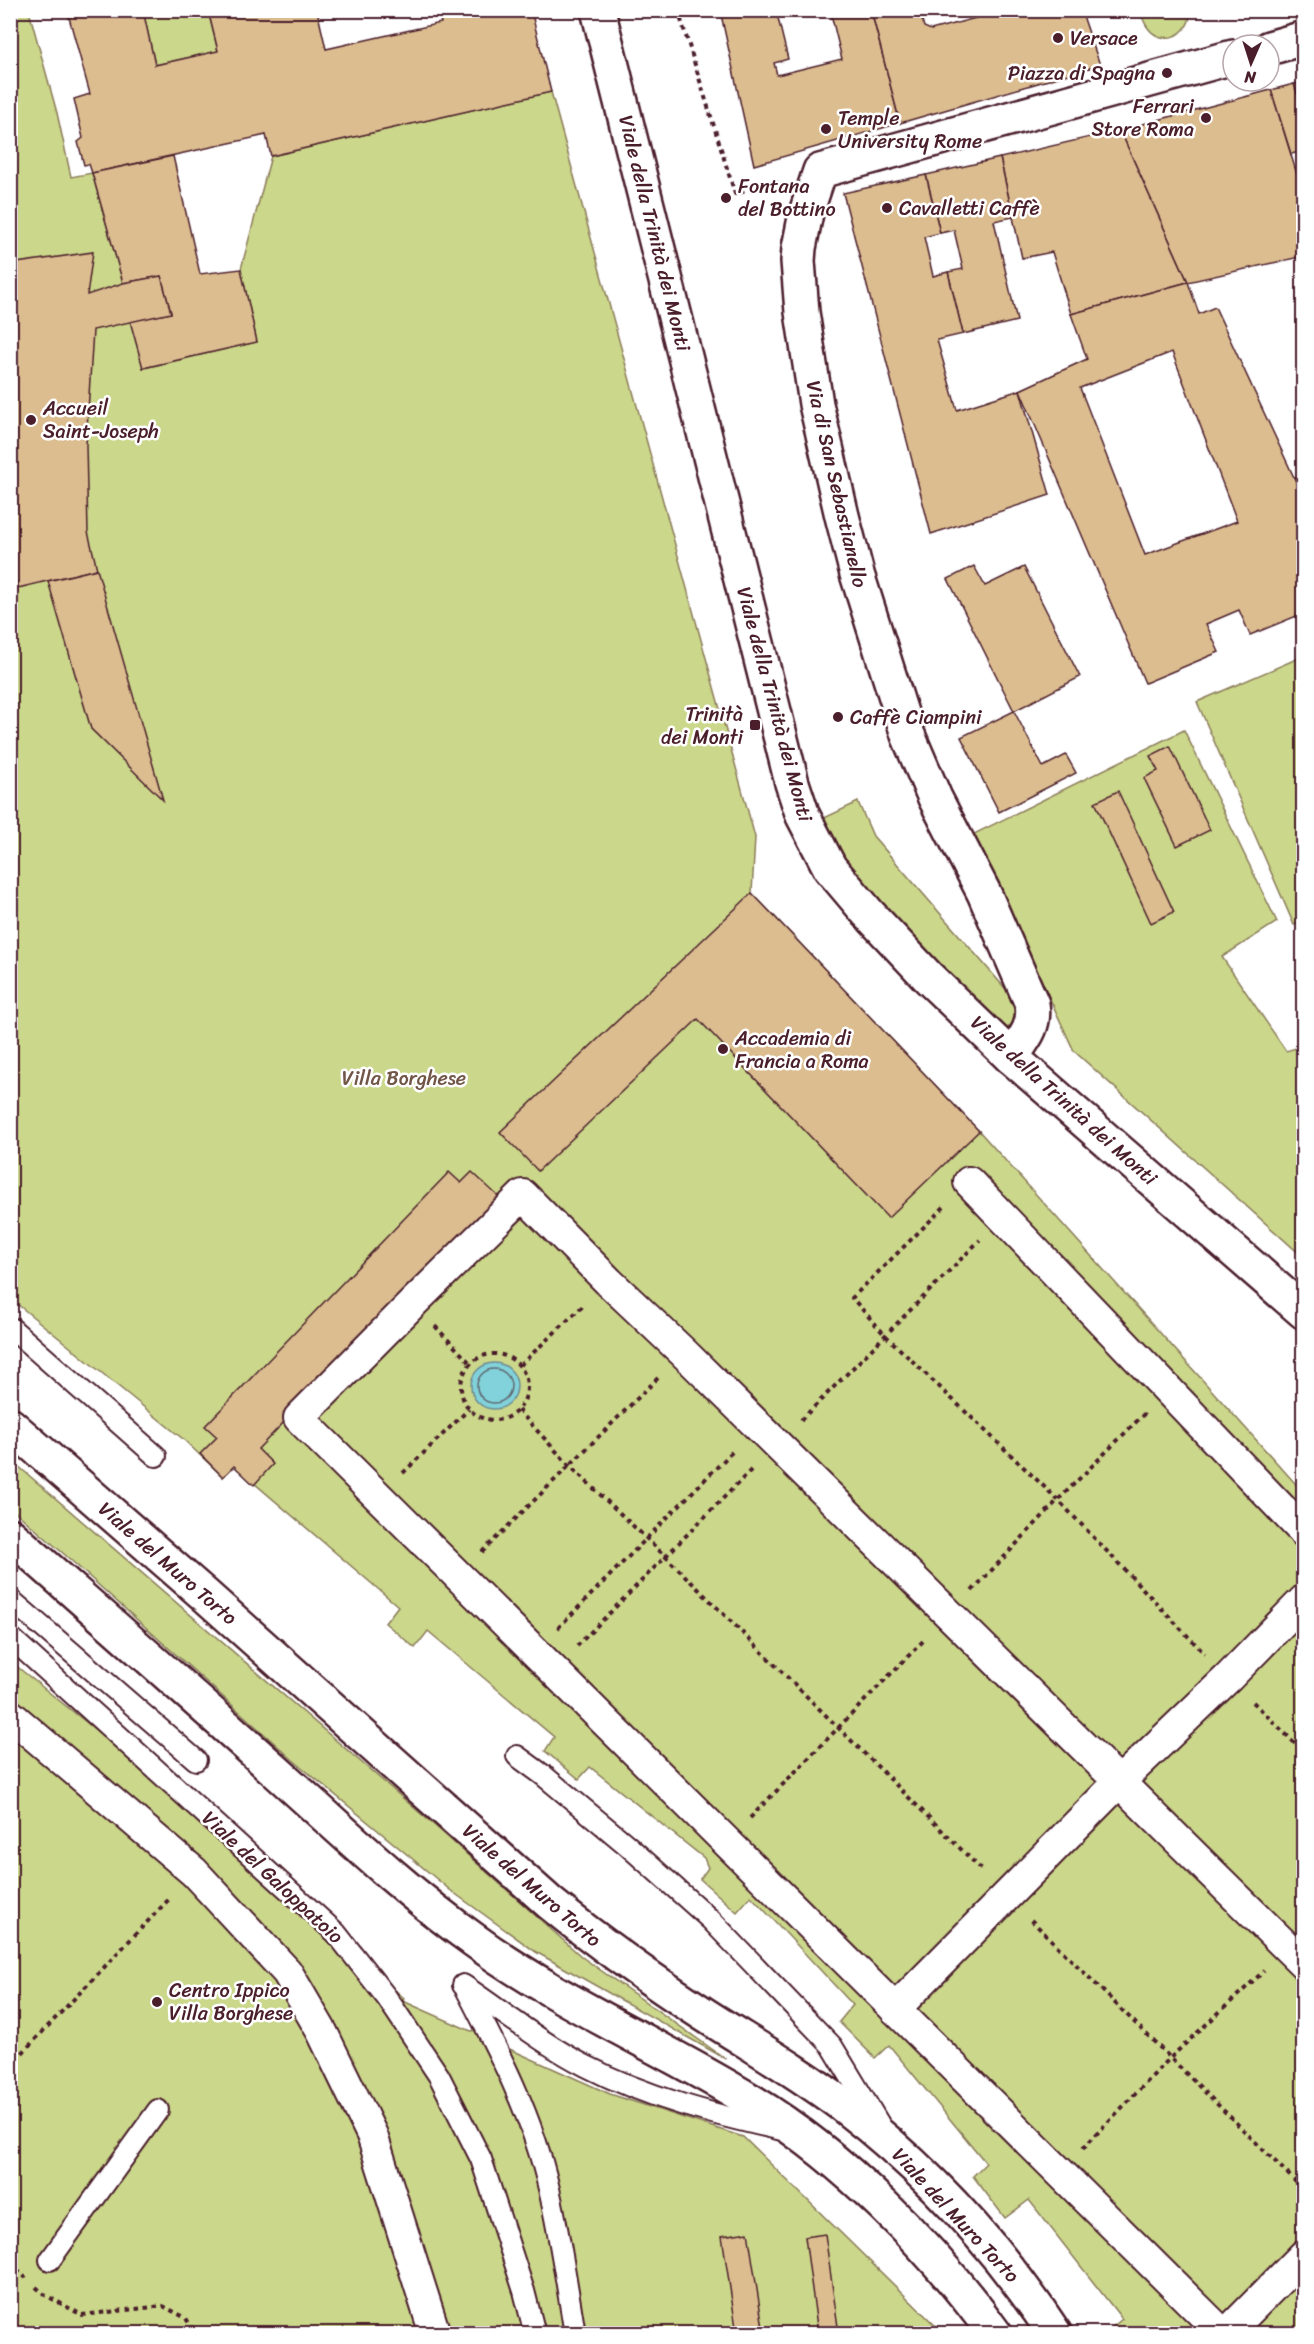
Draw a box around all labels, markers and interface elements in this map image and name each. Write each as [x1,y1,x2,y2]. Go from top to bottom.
place label: Versace [1070,21,1138,56]
marker: Versace [1051,31,1065,45]
north arrow [1221,33,1281,93]
place label: Piazza di Spagna [1008,56,1155,91]
text: N [1243,63,1258,92]
marker: Piazza di Spagna [1160,66,1174,80]
place label: Ferrari Store Roma [1091,89,1194,147]
place label: Temple University Rome [838,101,982,159]
street label: Viale della Trinità dei Monti [608,111,701,356]
marker: Ferrari Store Roma [1199,111,1213,125]
marker: Temple University Rome [819,122,833,136]
place label: Fontana del Bottino [738,169,836,227]
marker: Fontana del Bottino [719,191,733,205]
place label: Cavalletti Caffè [899,191,1040,226]
marker: Cavalletti Caffè [880,201,894,215]
street label: Via di San Sebastianello [796,377,877,591]
place label: Accueil Saint-Joseph [42,391,159,449]
marker: Accueil Saint-Joseph [24,413,38,427]
street label: Viale della Trinità dei Monti [726,583,823,827]
place label: Trinità dei Monti [661,697,744,755]
place label: Caffè Ciampini [850,700,983,735]
marker: Caffè Ciampini [831,710,845,724]
marker: Trinità dei Monti [748,718,762,732]
street label: Viale della Trinità dei Monti [962,1006,1166,1195]
place label: Accademia di Francia a Roma [734,1021,869,1079]
marker: Accademia di Francia a Roma [716,1042,730,1056]
park label: Villa Borghese [342,1061,466,1096]
street label: Viale del Muro Torto [90,1493,245,1634]
street label: Viale del Galoppatoio [194,1802,352,1953]
street label: Viale del Muro Torto [454,1815,609,1956]
place label: Centro Ippico Villa Borghese [169,1973,293,2031]
marker: Centro Ippico Villa Borghese [150,1995,164,2009]
street label: Viale del Muro Torto [883,2139,1028,2291]

